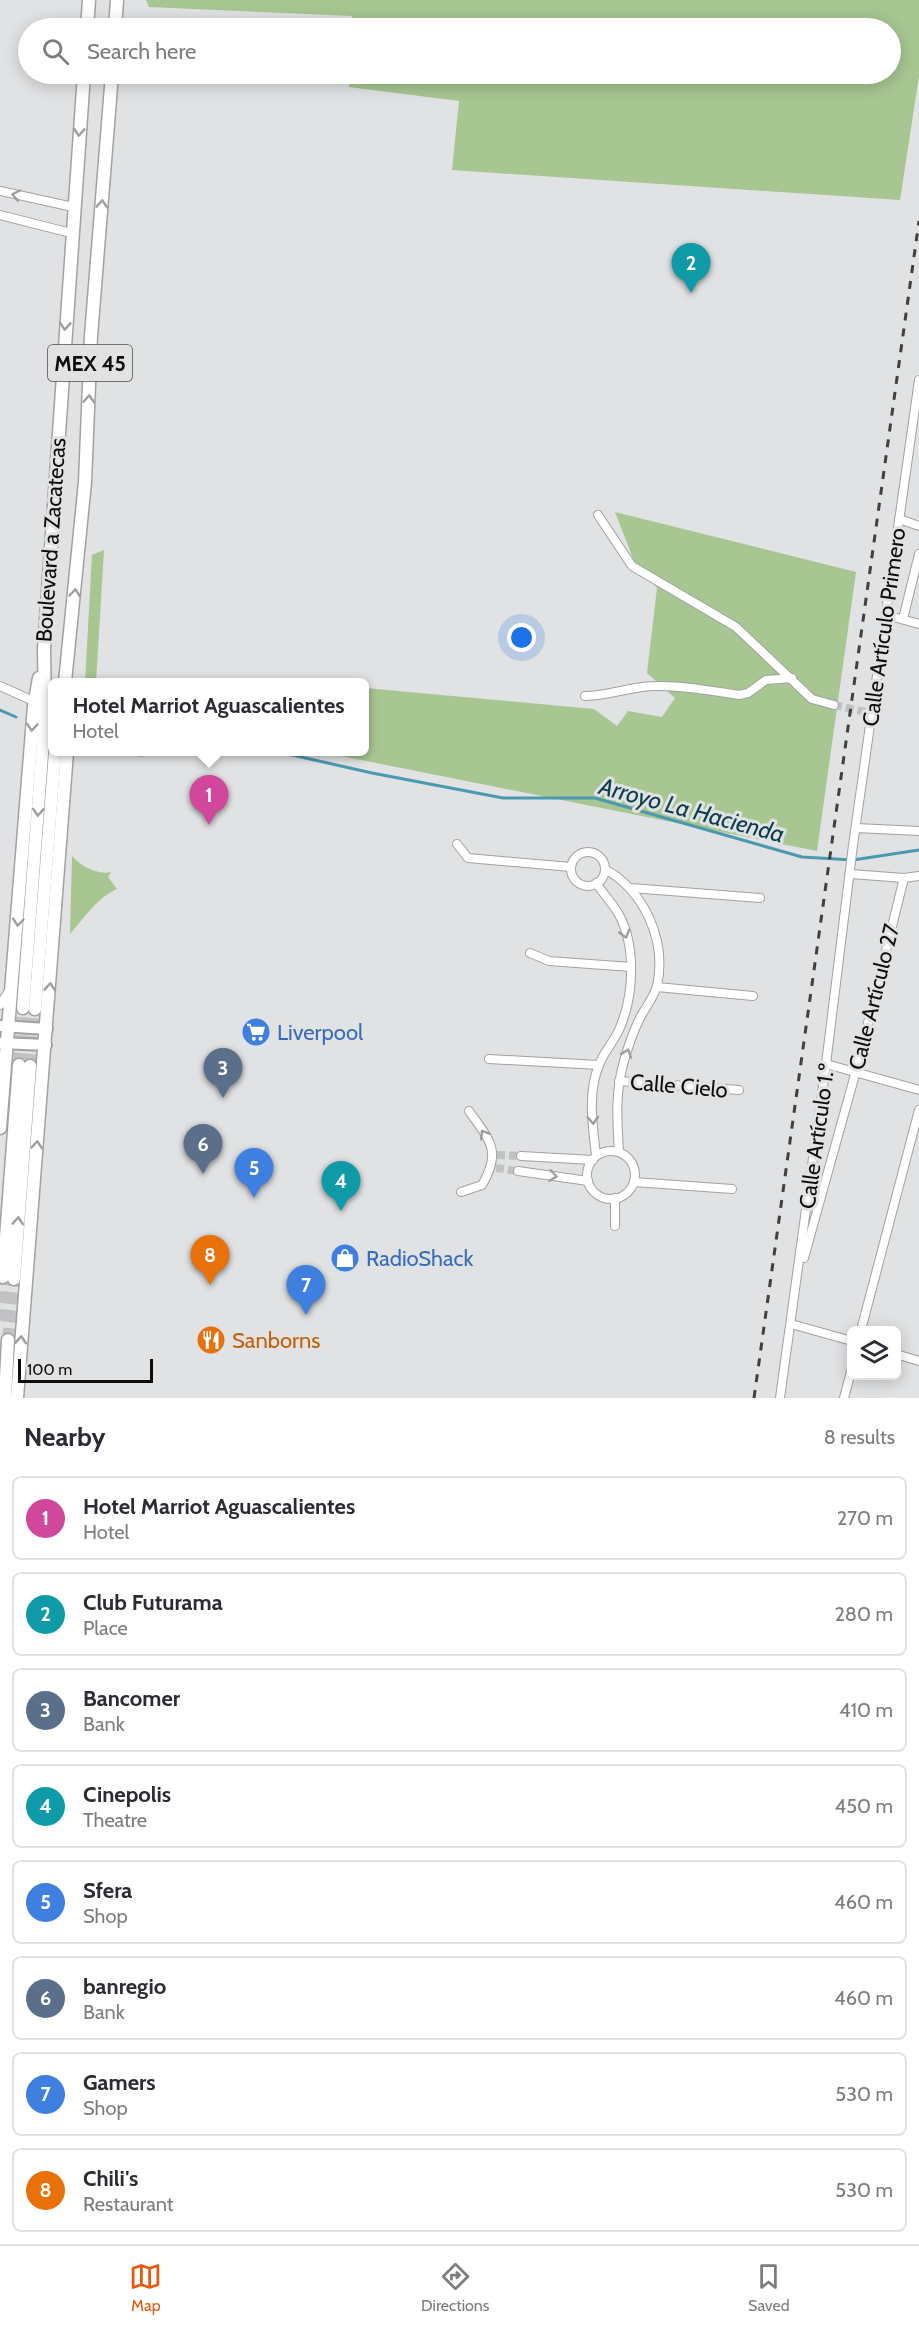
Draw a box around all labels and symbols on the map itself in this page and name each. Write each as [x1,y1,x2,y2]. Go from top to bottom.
one-way arrow [73,127,86,136]
one-way arrow [11,189,21,202]
one-way arrow [95,200,108,209]
pin: 2 [672,244,710,293]
one-way arrow [59,322,72,331]
road number: MEX 45 [48,345,132,381]
one-way arrow [82,394,95,403]
street label: Boulevard a Zacatecas [30,437,72,643]
street label: Calle Artículo Primero [857,526,911,728]
one-way arrow [68,589,81,598]
your location [507,623,536,652]
one-way arrow [26,723,39,732]
water label: Arroyo La Hacienda [595,771,788,849]
pin: 1 [190,776,228,825]
one-way arrow [32,808,45,817]
one-way arrow [11,917,24,926]
street label: Calle Artículo 27 [843,921,905,1073]
one-way arrow [618,928,630,939]
one-way arrow [43,983,56,992]
supermarket icon: Liverpool [240,1016,272,1048]
place label: Liverpool [277,1019,364,1046]
pin: 3 [204,1048,242,1098]
one-way arrow [619,1048,632,1059]
street label: Calle Artículo 1.º [793,1061,841,1211]
street label: Calle Cielo [629,1068,729,1104]
one-way arrow [586,1116,599,1125]
pin: 6 [184,1124,222,1174]
one-way arrow [480,1130,492,1140]
one-way arrow [30,1141,43,1150]
pin: 5 [234,1148,274,1198]
pin: 4 [322,1162,360,1211]
one-way arrow [549,1169,558,1181]
one-way arrow [11,1216,24,1225]
pin: 8 [190,1236,230,1285]
shop icon: RadioShack [329,1242,361,1274]
place label: RadioShack [366,1245,473,1272]
pin: 7 [286,1266,326,1315]
restaurant icon: Sanborns [195,1324,227,1356]
place label: Sanborns [232,1327,320,1354]
one-way arrow [14,1335,27,1344]
scale bar [18,1356,153,1384]

